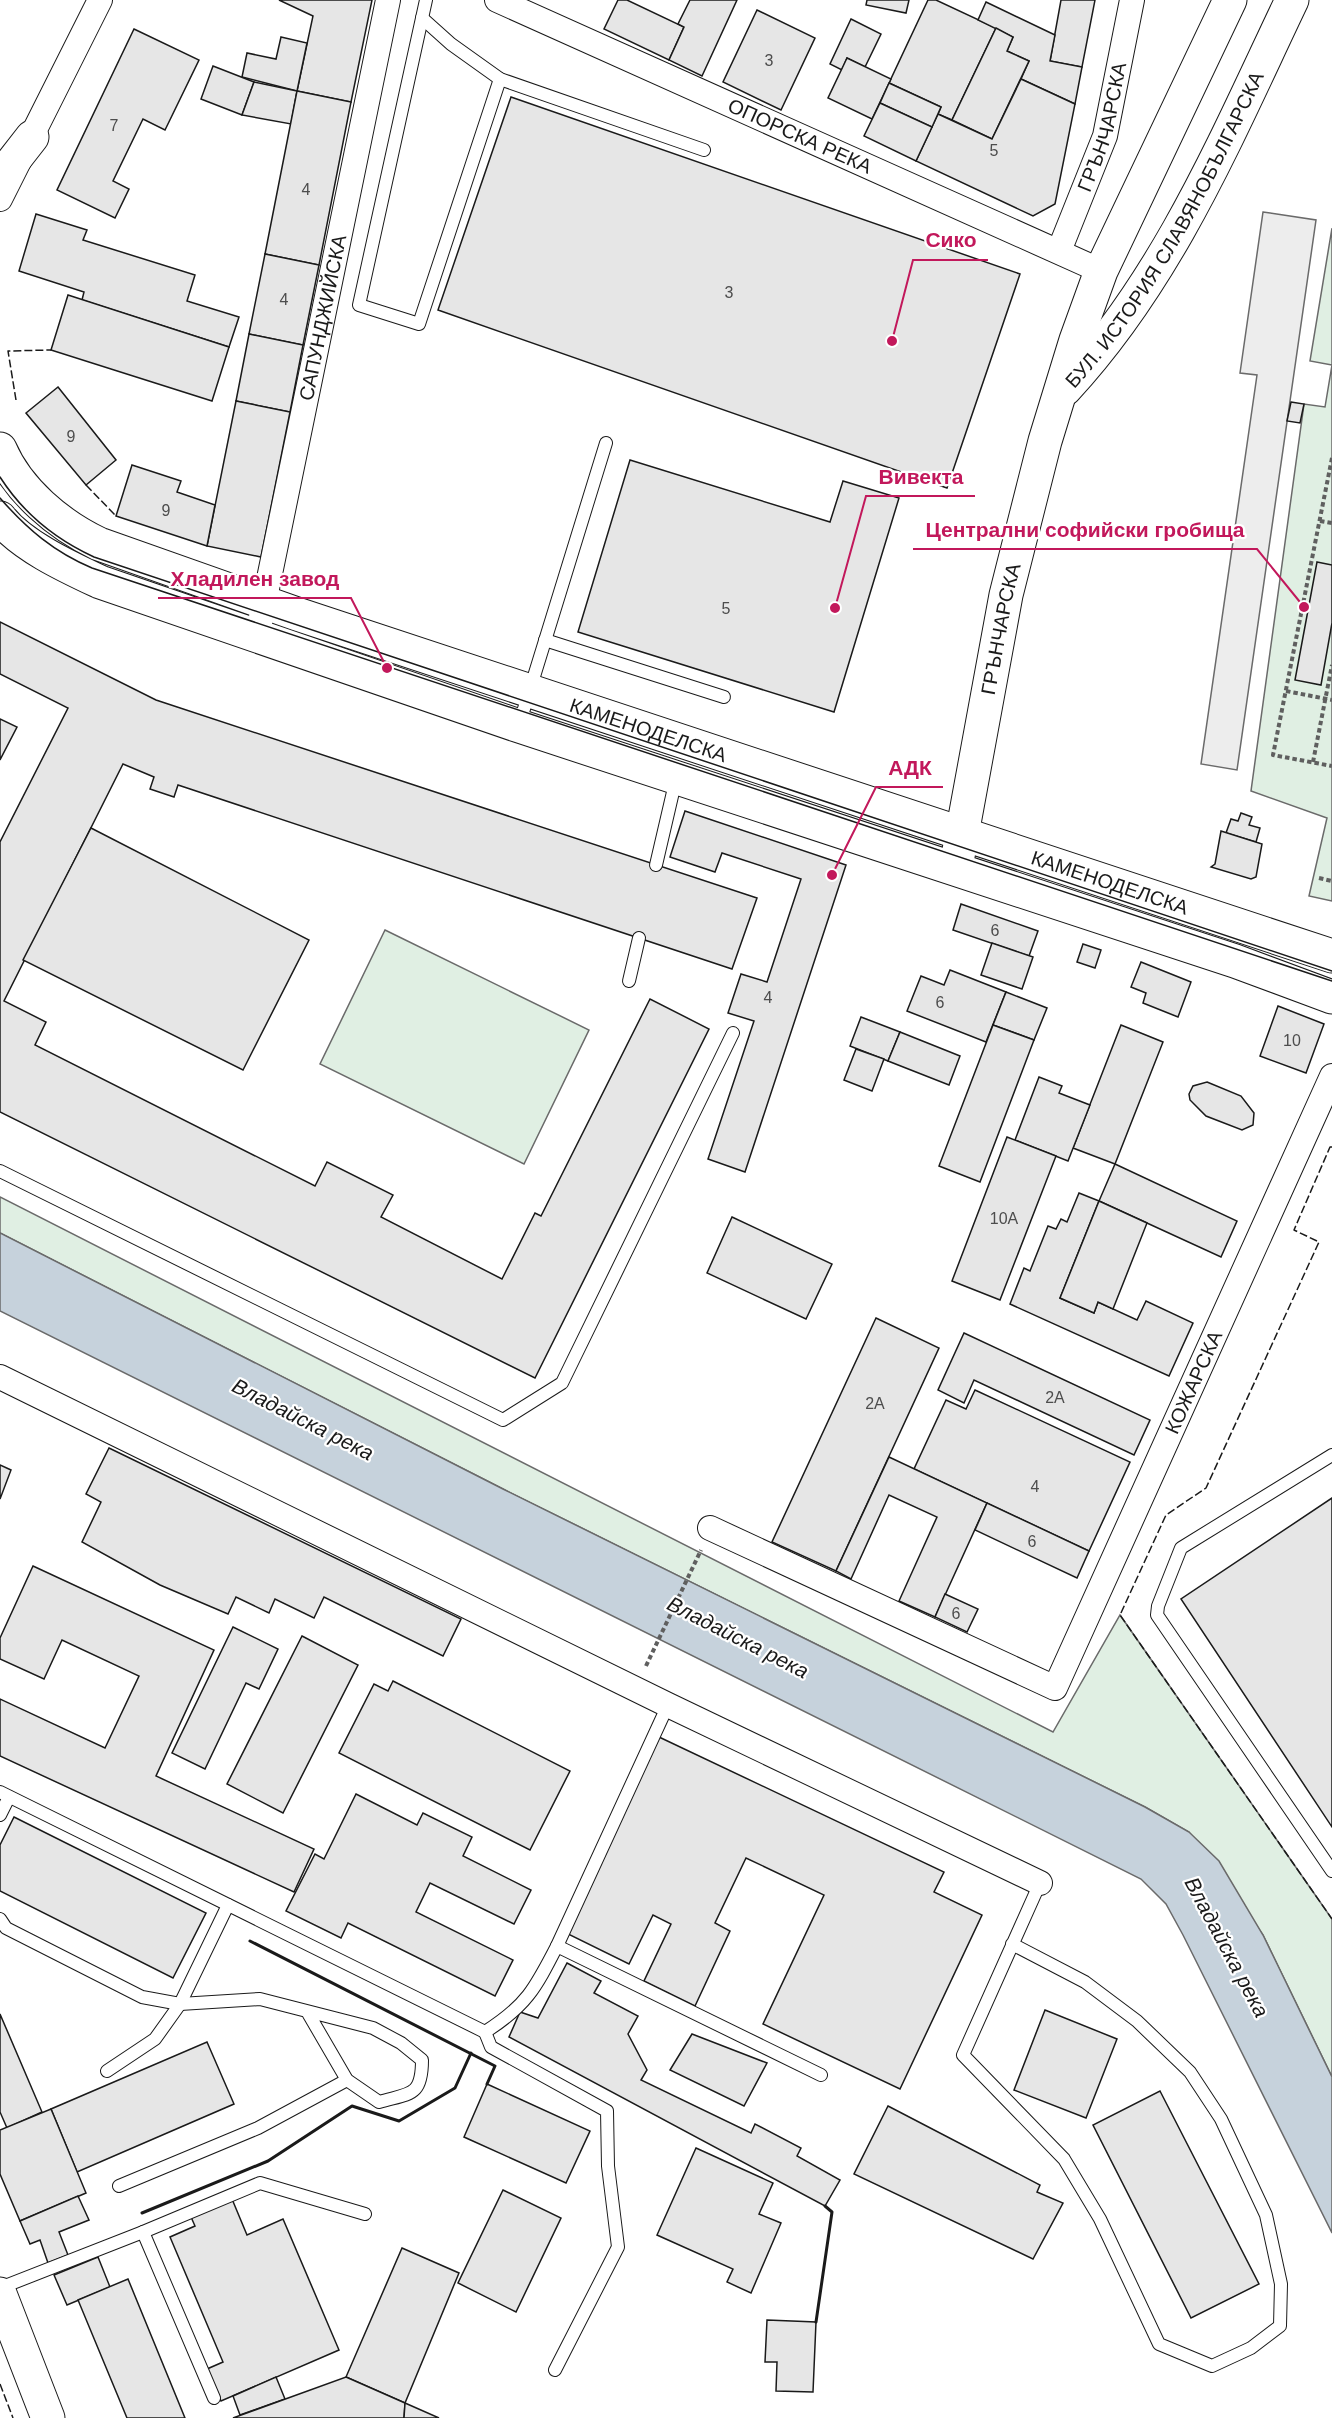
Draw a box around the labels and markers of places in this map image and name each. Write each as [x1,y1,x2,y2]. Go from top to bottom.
callout: Сико [913,221,988,260]
callout: Вивекта [866,457,975,496]
callout: Централни софийски гробища [913,510,1257,549]
callout: Хладилен завод [158,559,351,598]
callout: АДК [876,748,943,787]

